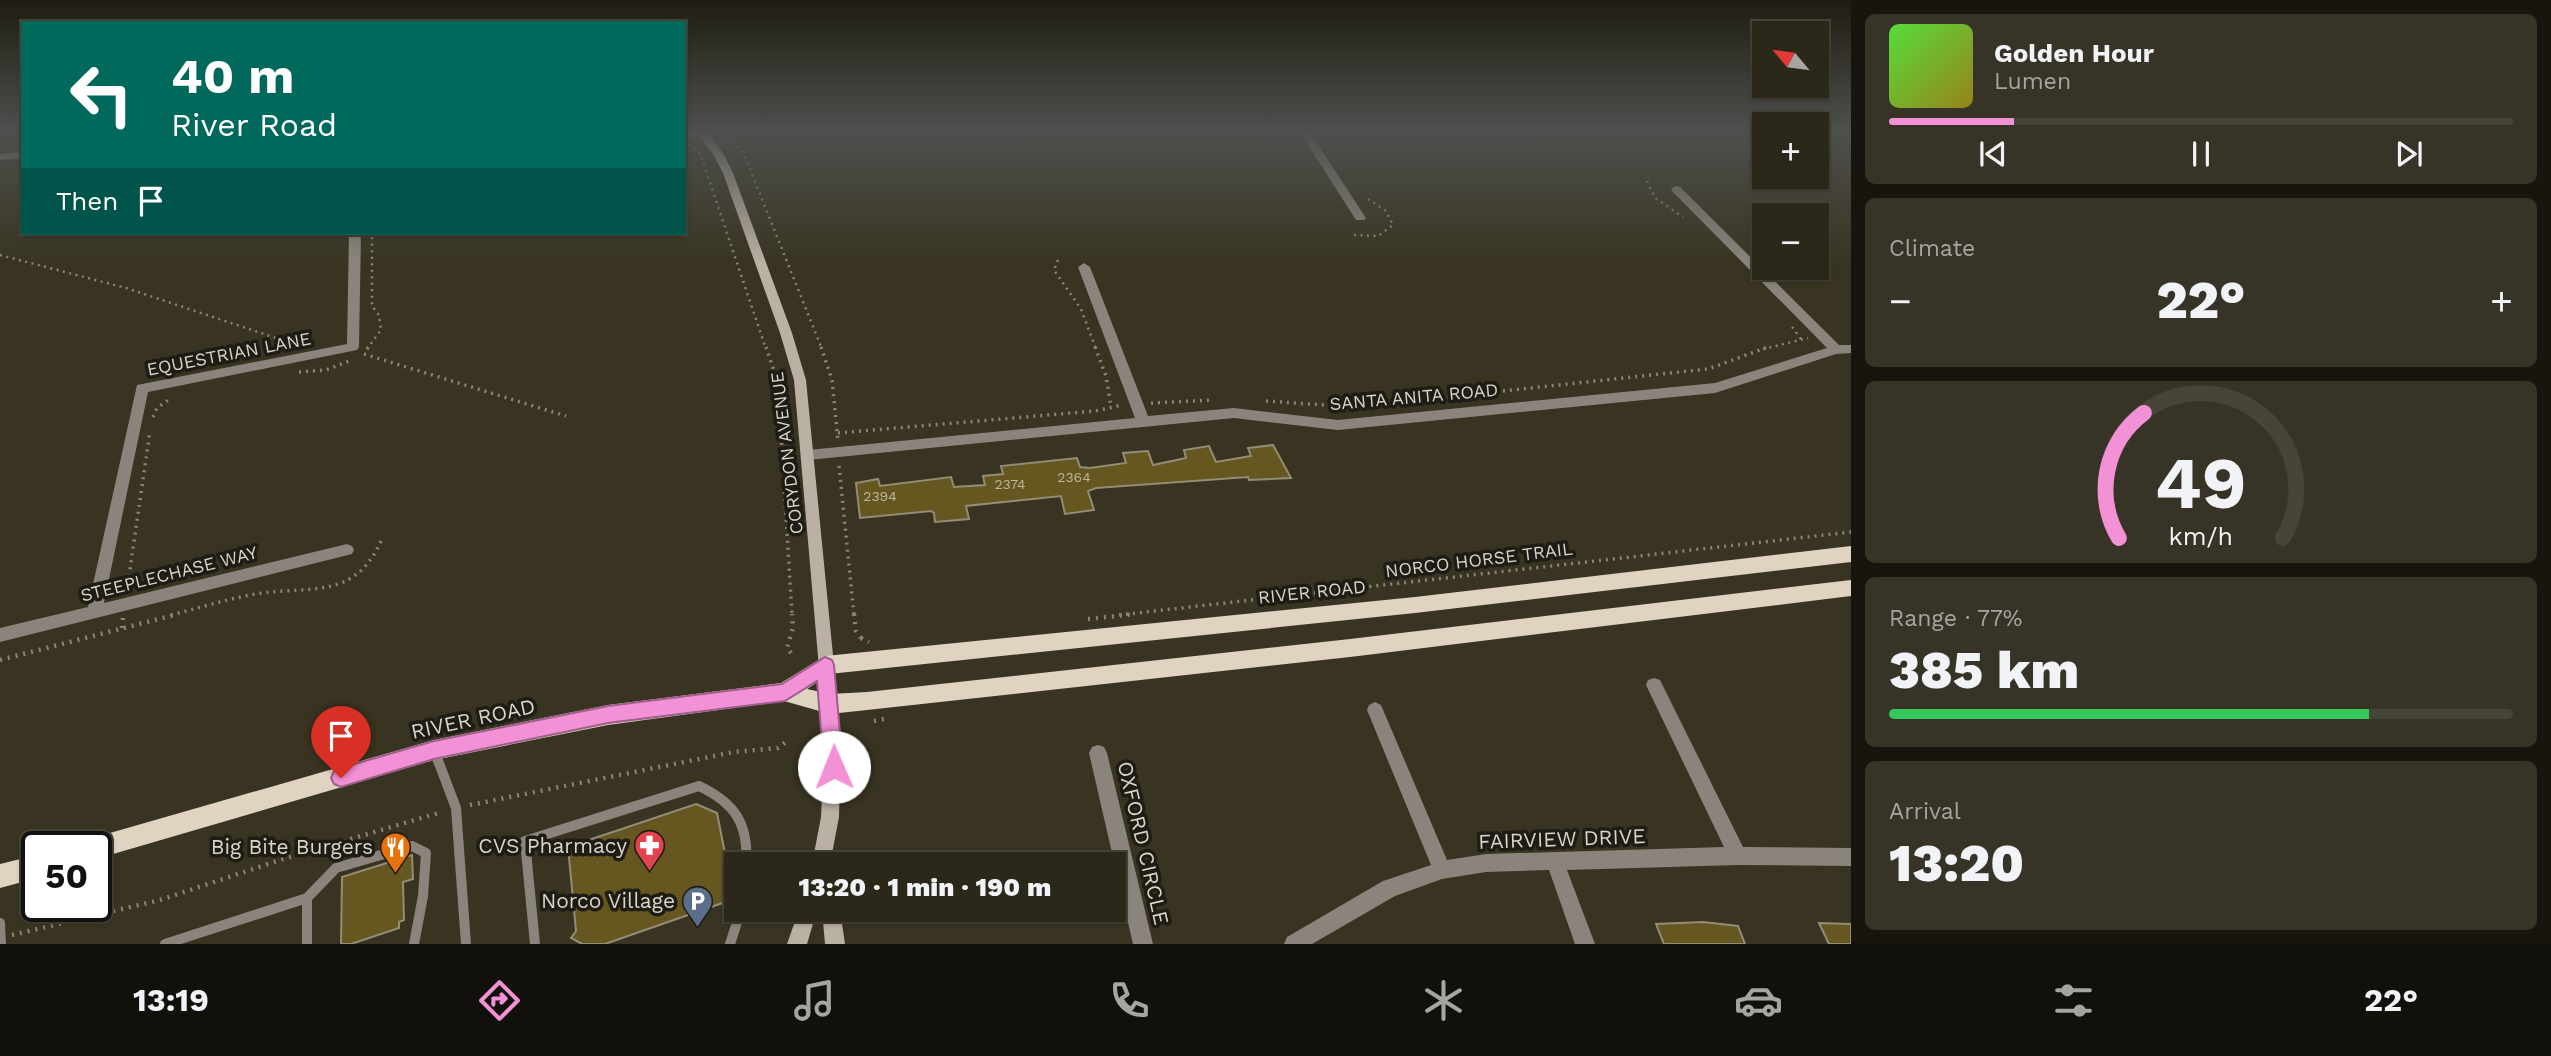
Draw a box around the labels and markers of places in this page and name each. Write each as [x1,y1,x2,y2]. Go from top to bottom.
pin [311,706,371,778]
pharmacy icon: CVS Pharmacy [633,829,667,873]
restaurant icon: Big Bite Burgers [379,830,413,874]
place label: CVS Pharmacy [478,833,627,858]
place label: Big Bite Burgers [211,834,373,859]
parking icon: Norco Village [681,884,715,928]
place label: Norco Village [541,888,675,913]

